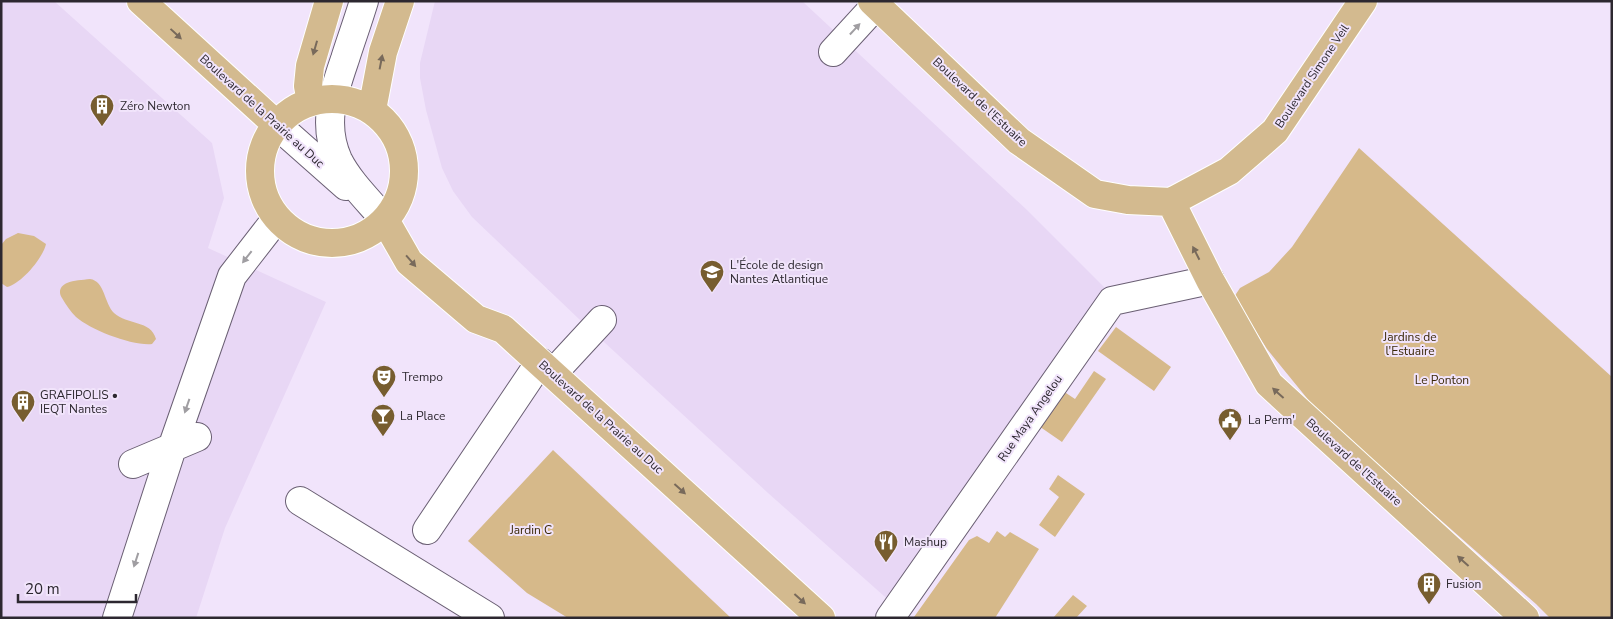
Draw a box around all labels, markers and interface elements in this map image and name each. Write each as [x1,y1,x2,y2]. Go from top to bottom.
street label: Boulevard Simone Veil [1271,21,1353,131]
one-way arrow [849,23,861,35]
one-way arrow [170,28,182,40]
one-way arrow [311,40,319,55]
street label: Boulevard de la Prairie au Duc [196,51,328,172]
one-way arrow [378,54,386,70]
street label: Boulevard de l'Estuaire [929,54,1031,150]
building icon: Zéro Newton [89,93,115,127]
place label: Zéro Newton [120,98,190,114]
one-way arrow [1192,246,1200,261]
one-way arrow [242,250,253,263]
one-way arrow [405,255,417,267]
place label: L'École de design Nantes Atlantique [730,257,828,287]
school or university icon: L'École de design Nantes Atlantique [699,259,725,293]
park label: Jardins de l'Estuaire [1382,329,1437,359]
street label: Boulevard de la Prairie au Duc [535,357,667,478]
theatre icon: Trempo [371,364,397,398]
place label: Trempo [402,369,443,385]
street label: Rue Maya Angelou [994,372,1066,464]
park label: Le Ponton [1415,372,1469,388]
place label: GRAFIPOLIS • IEQT Nantes [40,387,118,417]
one-way arrow [1273,387,1285,399]
building icon: GRAFIPOLIS • IEQT Nantes [10,389,36,423]
one-way arrow [183,399,191,414]
bar icon: La Place [370,403,396,437]
public building icon: La Perm' [1217,407,1243,441]
place label: La Place [400,408,445,424]
place label: La Perm' [1248,412,1295,428]
street label: Boulevard de l'Estuaire [1303,415,1405,509]
one-way arrow [674,483,686,495]
park label: Jardin C [509,522,552,538]
restaurant icon: Mashup [873,529,899,563]
place label: Mashup [904,534,947,550]
one-way arrow [131,553,139,568]
one-way arrow [1458,555,1470,567]
building icon: Fusion [1416,571,1442,605]
scale bar [18,572,135,604]
place label: Fusion [1446,576,1481,592]
text: 20 m [25,579,60,599]
one-way arrow [794,593,806,605]

